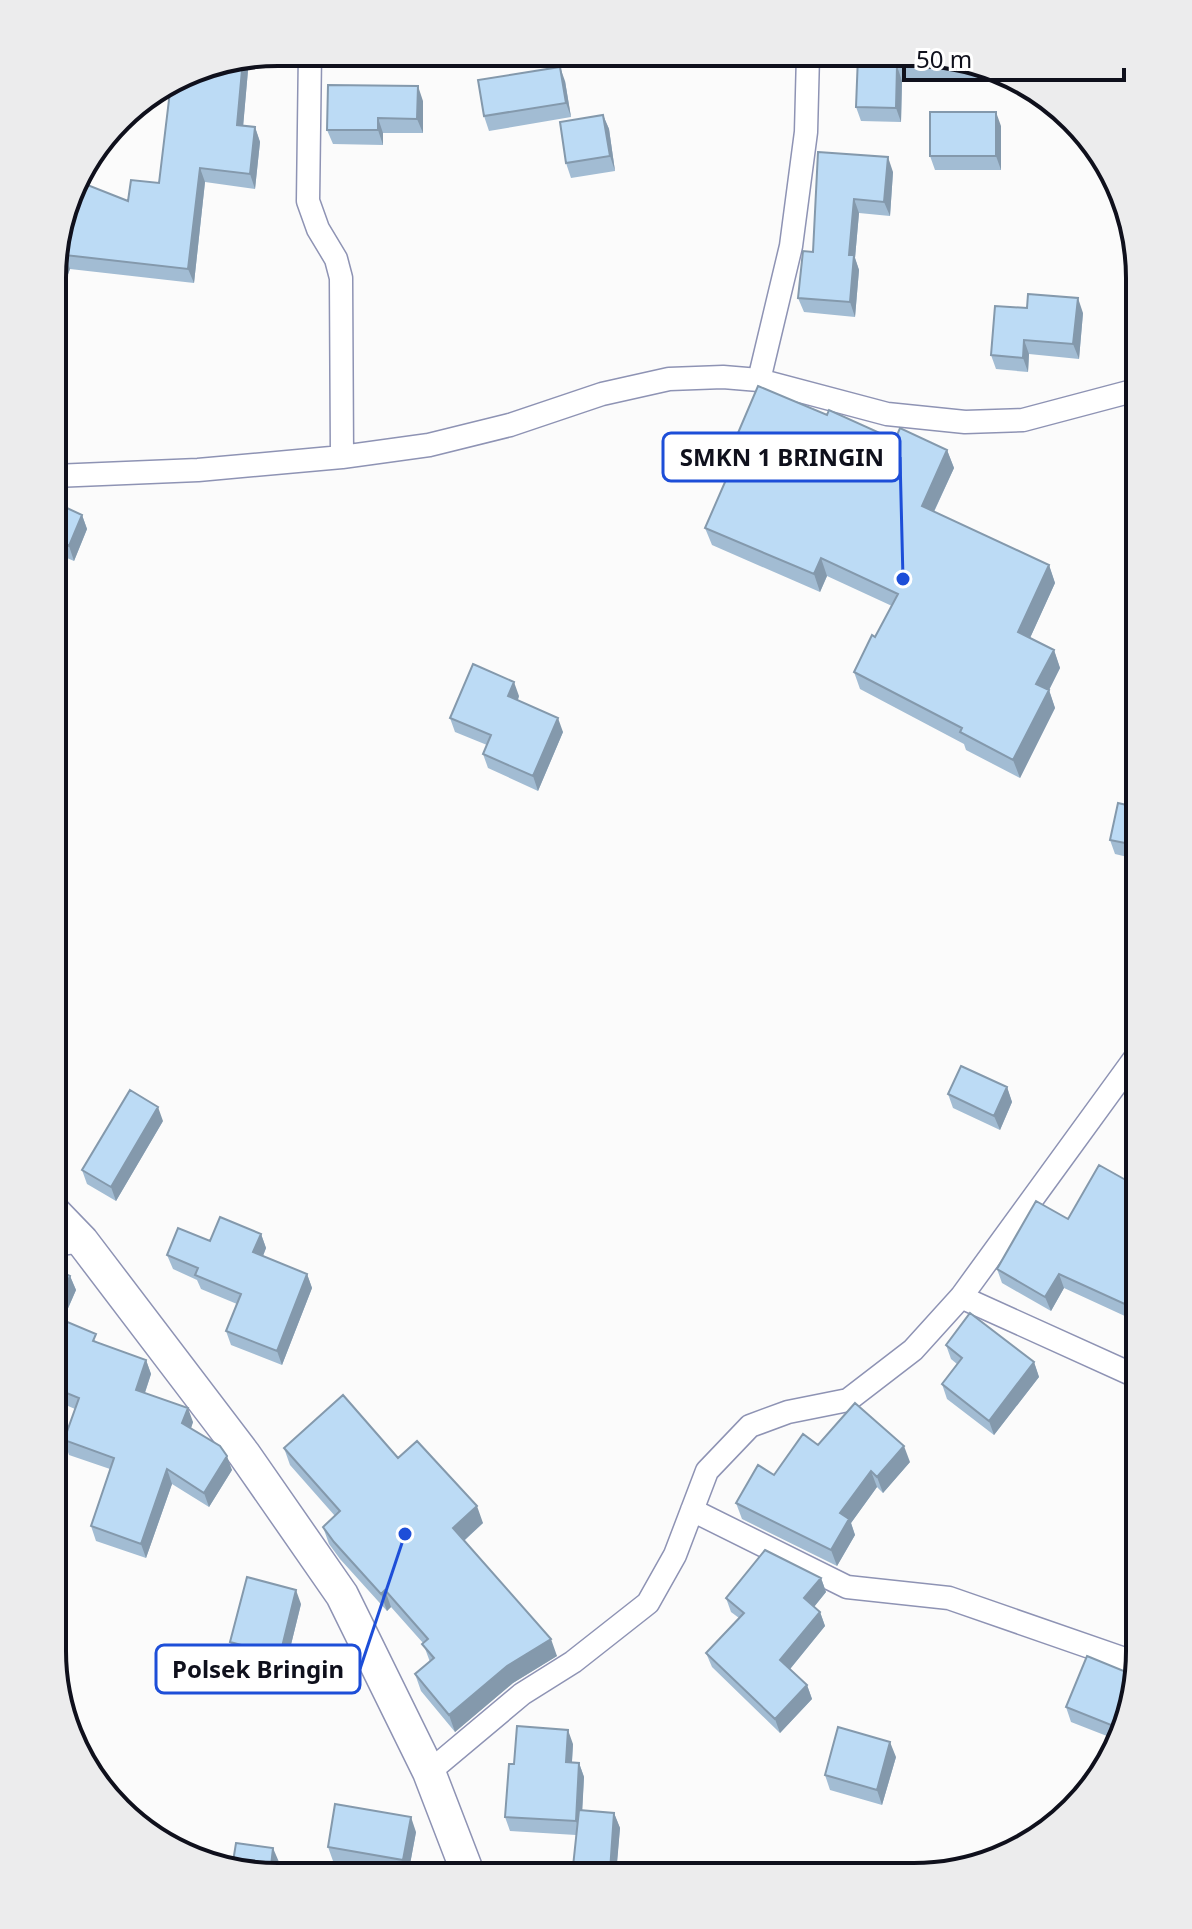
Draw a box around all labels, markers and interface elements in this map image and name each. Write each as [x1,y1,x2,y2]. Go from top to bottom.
scale bar [904,32,1124,82]
text: 50 m [916,42,972,75]
callout: SMKN 1 BRINGIN [663,433,900,481]
text: SMKN 1 BRINGIN [680,440,884,473]
callout: Polsek Bringin [156,1645,360,1693]
text: Polsek Bringin [172,1652,344,1685]

